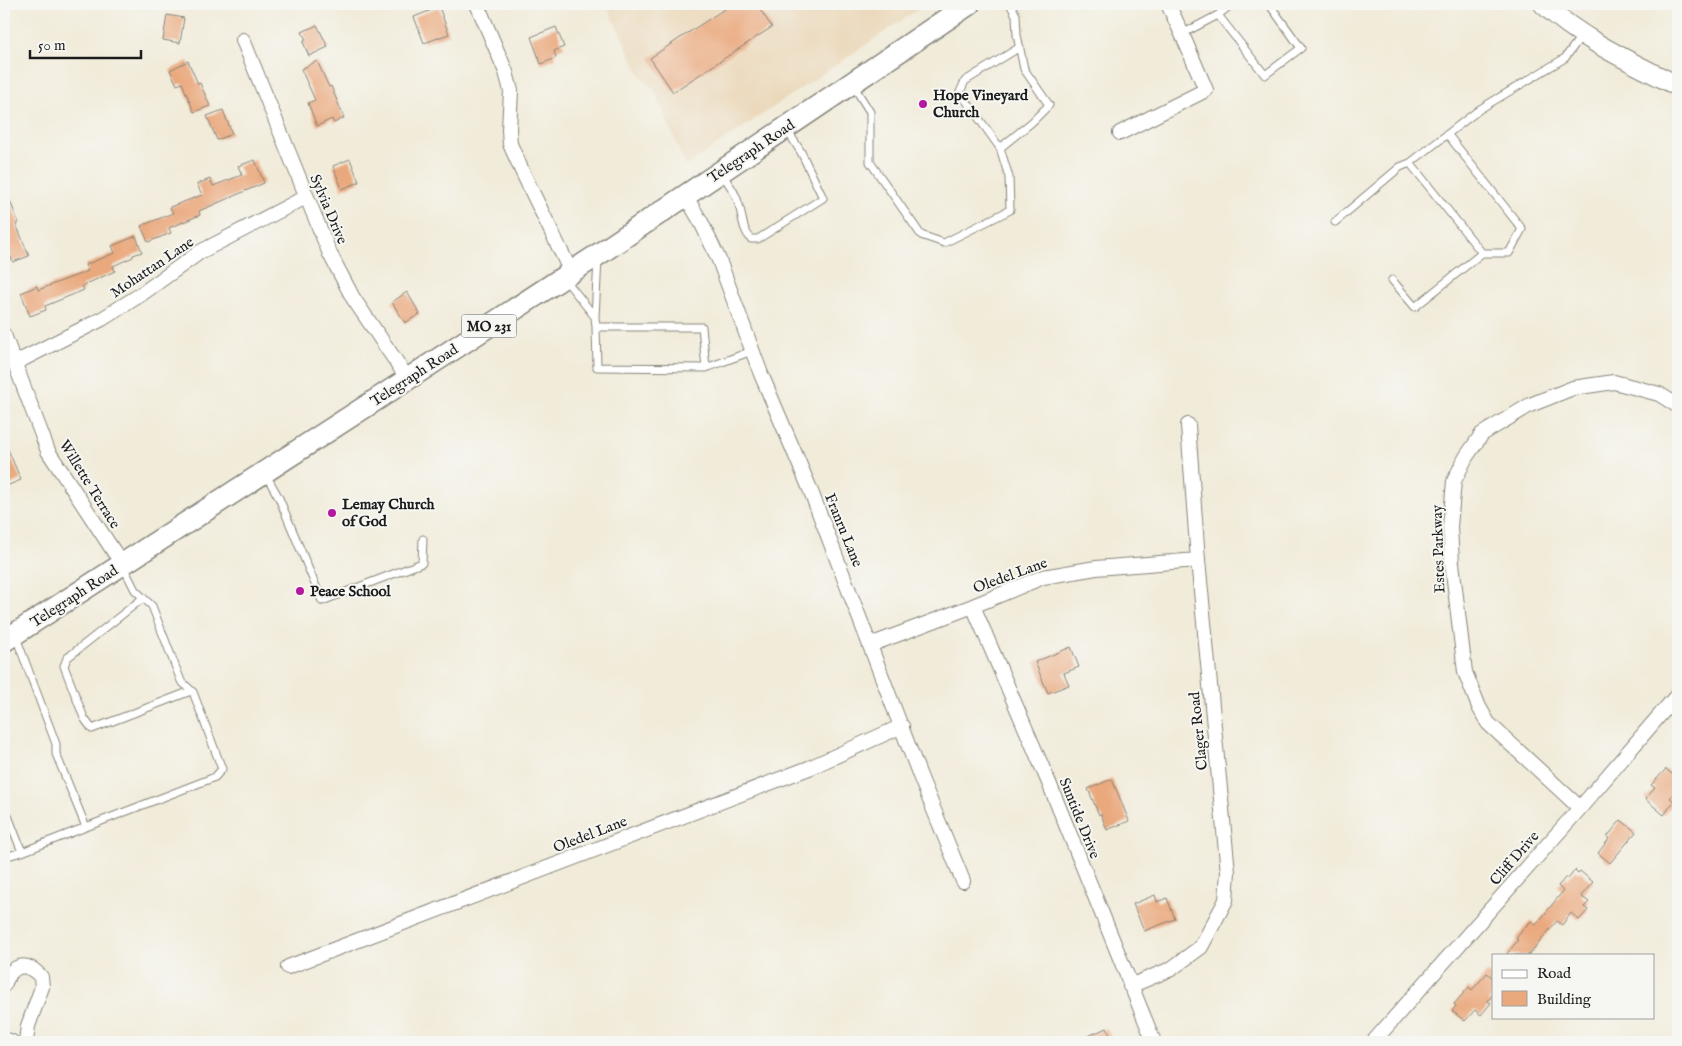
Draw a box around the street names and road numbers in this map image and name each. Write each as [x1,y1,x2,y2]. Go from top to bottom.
street label: Telegraph Road [704,115,799,187]
street label: Sylvia Drive [305,171,352,247]
street label: Mohattan Lane [107,232,198,302]
road number: MO 231 [462,314,516,338]
street label: Telegraph Road [367,339,463,411]
street label: Willette Terrace [55,436,124,532]
street label: Franru Lane [820,491,867,570]
street label: Estes Parkway [1427,504,1450,593]
street label: Oledel Lane [970,553,1050,598]
street label: Telegraph Road [27,560,123,632]
street label: Clager Road [1185,690,1212,771]
street label: Suntide Drive [1055,775,1104,862]
street label: Oledel Lane [551,812,630,857]
street label: Cliff Drive [1486,827,1543,889]

